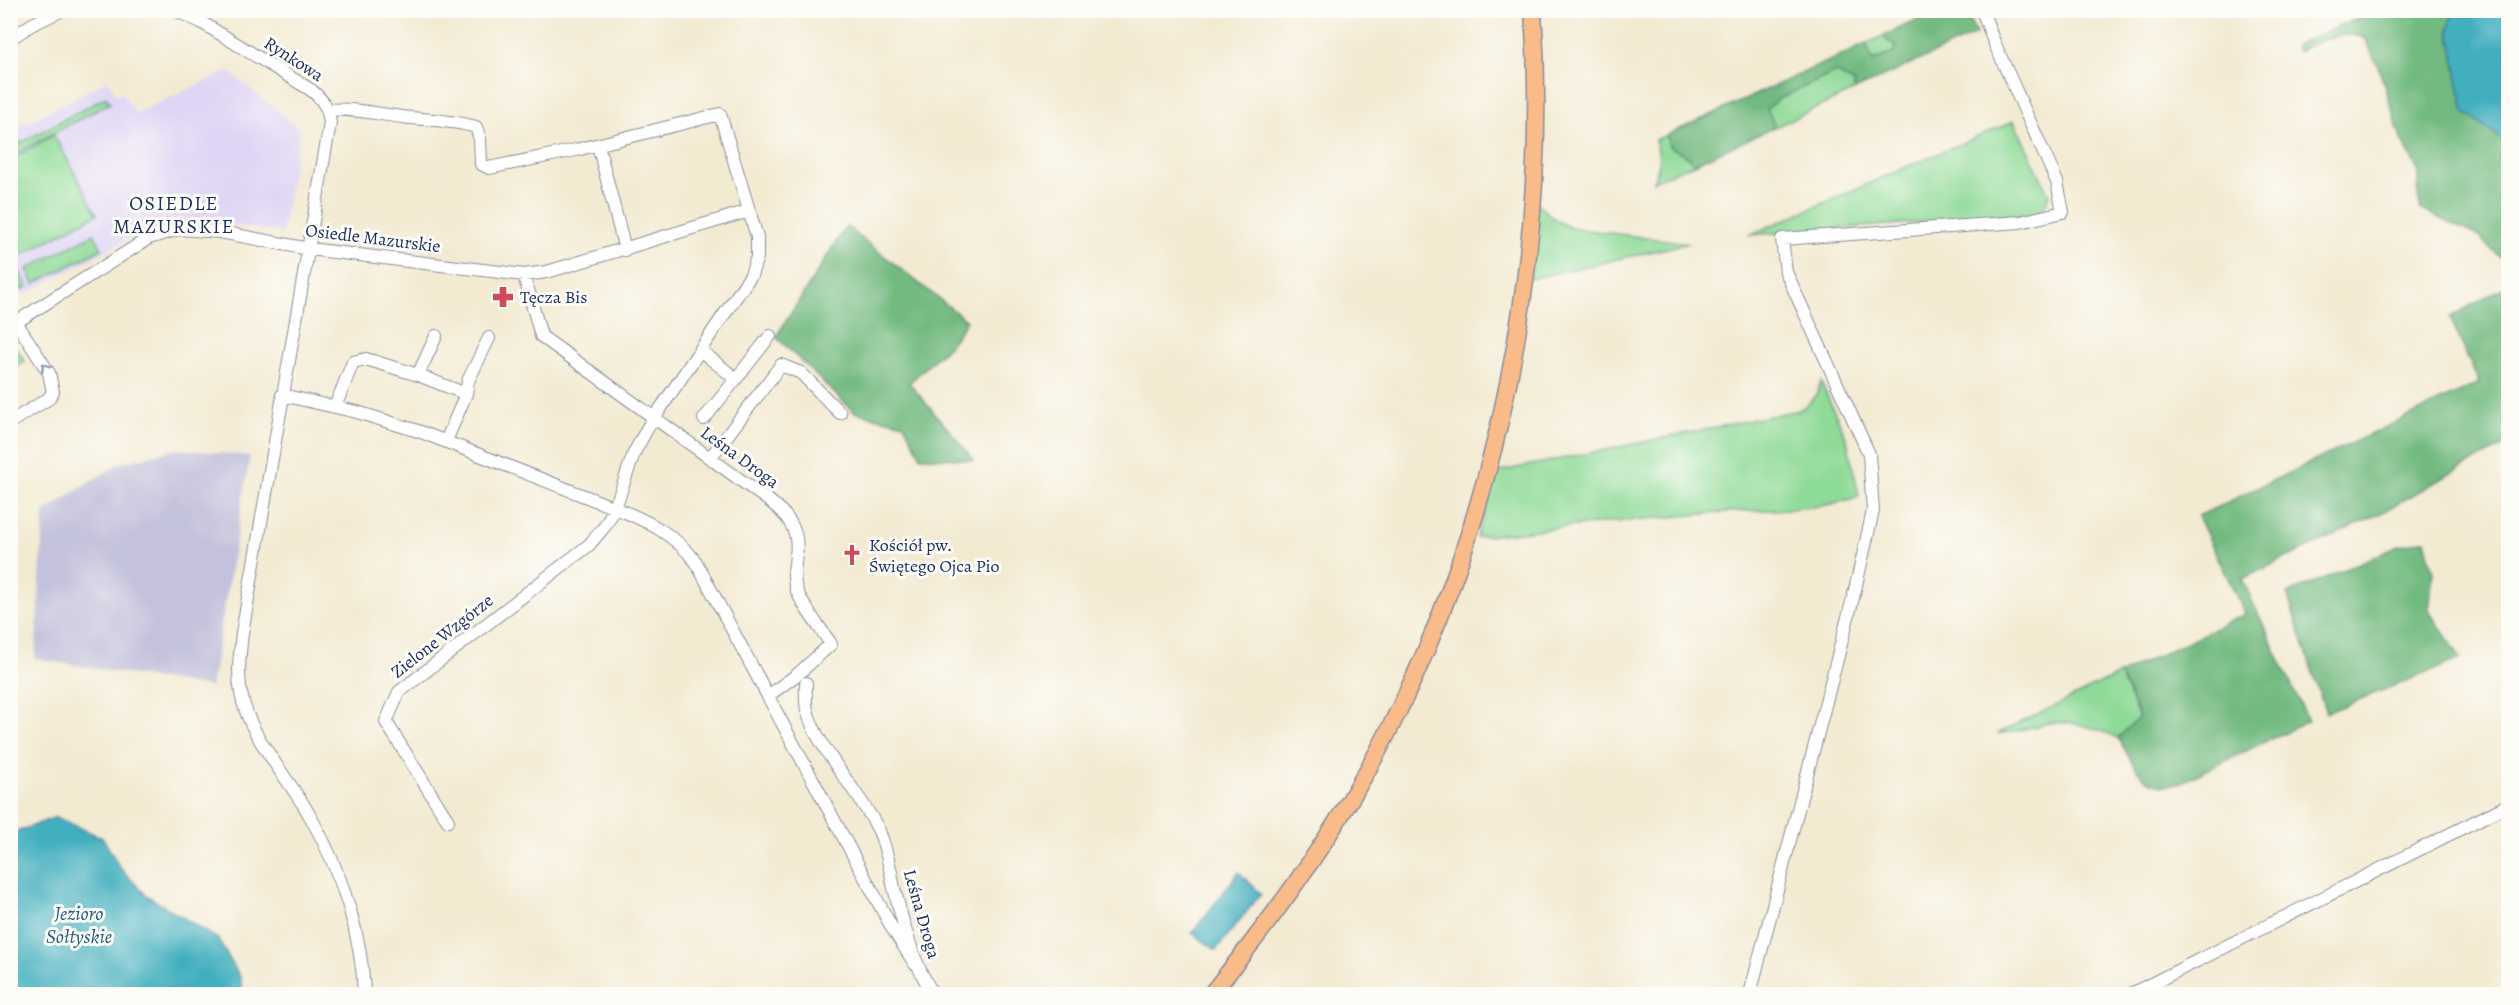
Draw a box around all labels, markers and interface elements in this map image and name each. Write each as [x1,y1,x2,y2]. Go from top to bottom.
street label: Rynkowa [260,31,329,88]
district label: OSIEDLE MAZURSKIE [113,190,235,240]
street label: Osiedle Mazurskie [304,218,442,258]
pharmacy icon: Tęcza Bis [491,285,515,309]
place label: Tęcza Bis [520,285,588,309]
one-way arrow [41,363,53,373]
street label: Leśna Droga [696,420,785,494]
place label: Kościół pw. Świętego Ojca Pio [869,533,1000,578]
church icon: Kościół pw. Świętego Ojca Pio [840,543,864,567]
street label: Zielone Wzgórze [386,588,498,684]
street label: Leśna Droga [898,867,946,962]
water label: Jezioro Sołtyskie [46,900,112,950]

